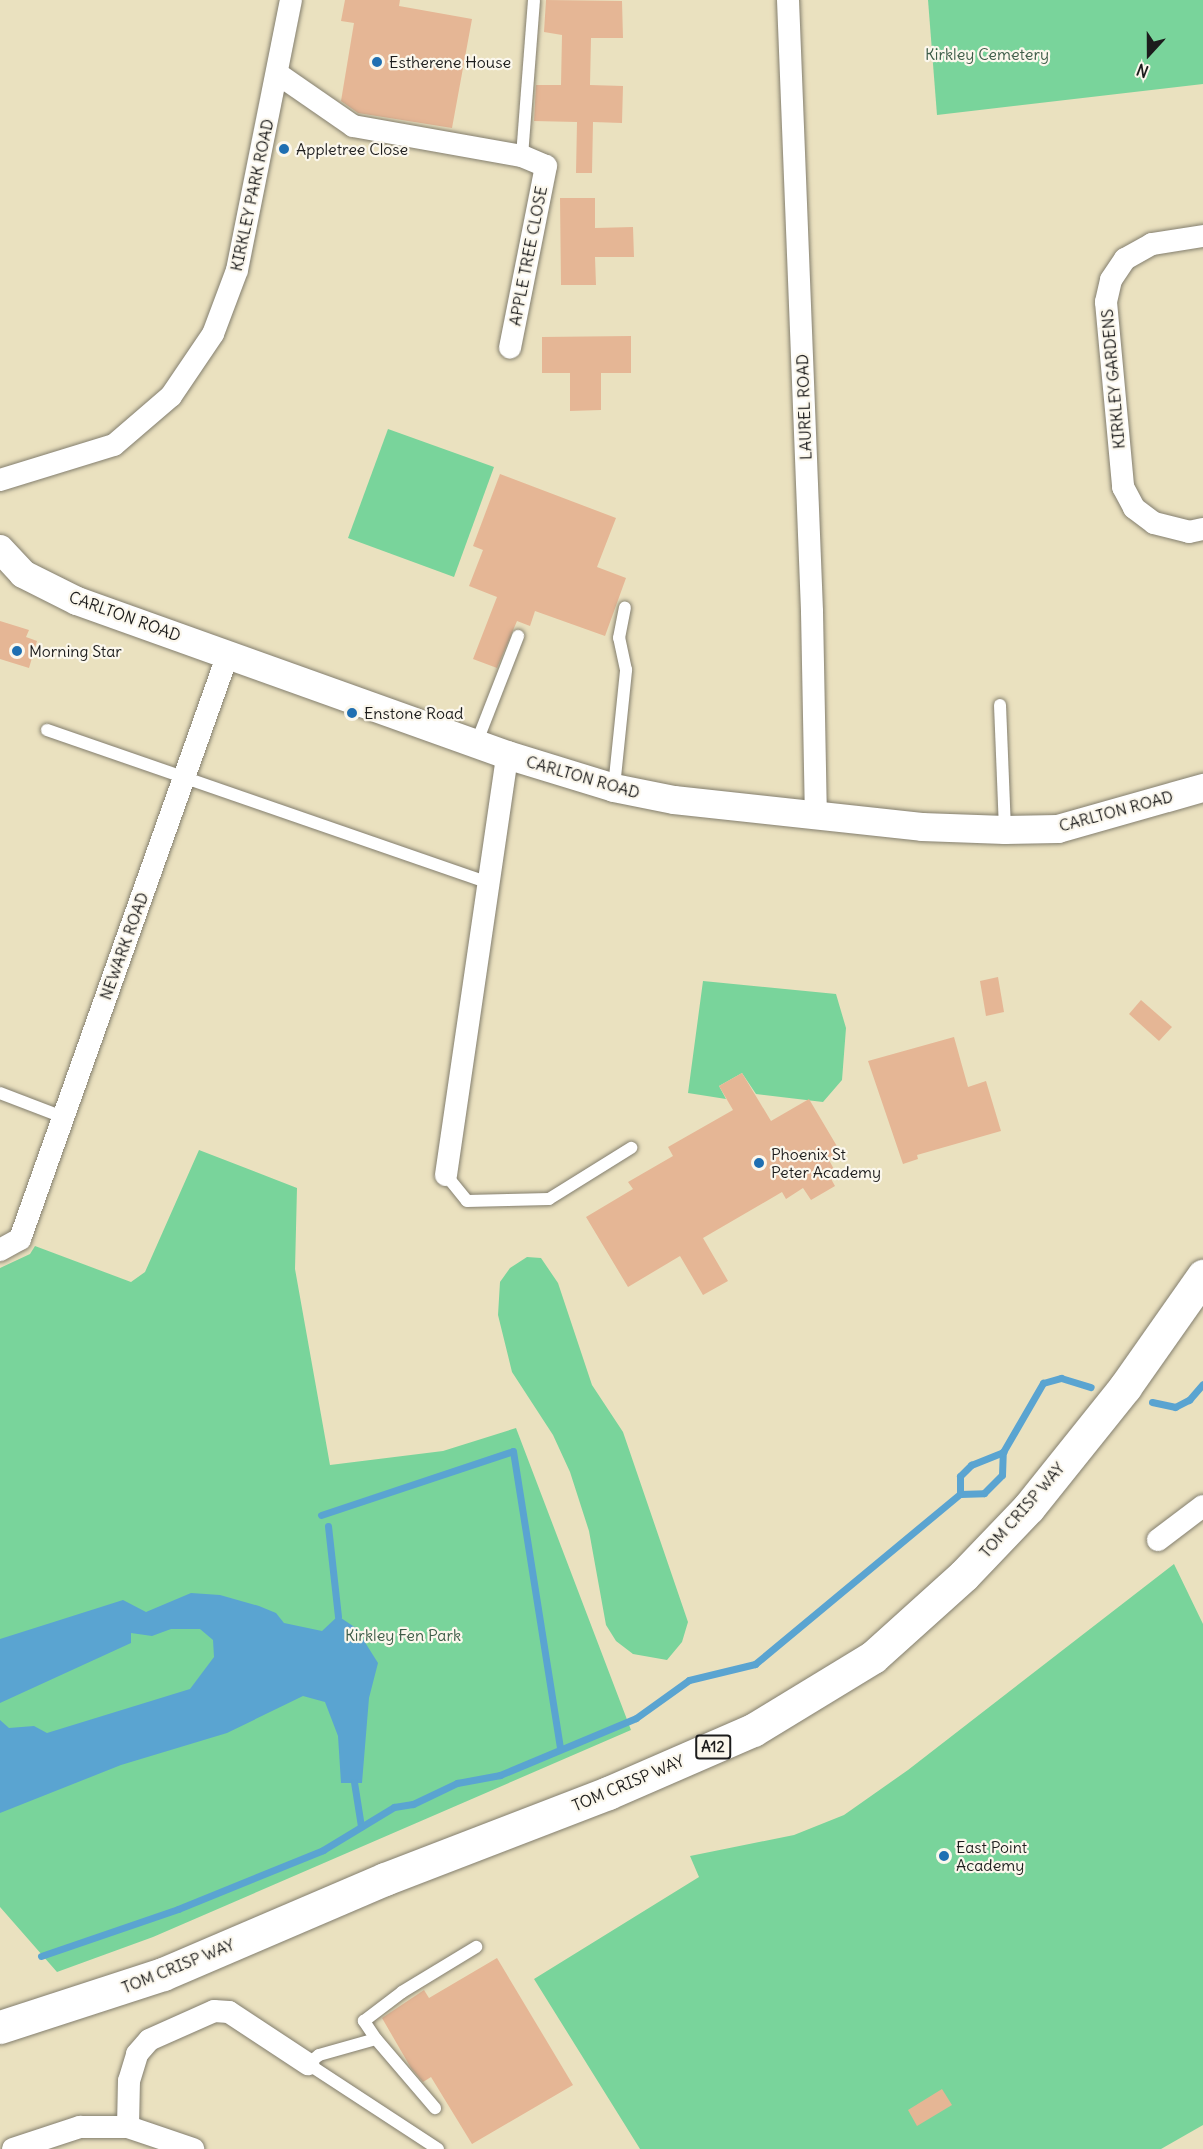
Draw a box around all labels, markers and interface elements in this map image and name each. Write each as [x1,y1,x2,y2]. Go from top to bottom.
north arrow [1119,24,1179,84]
park label: Kirkley Cemetery [925,44,1049,64]
place label: Estherene House [389,52,511,72]
marker: Estherene House [370,55,384,69]
text: N [1134,59,1151,82]
street label: KIRKLEY PARK ROAD [226,117,278,273]
place label: Appletree Close [296,139,408,159]
marker: Appletree Close [277,142,291,156]
street label: APPLE TREE CLOSE [505,185,551,327]
street label: KIRKLEY GARDENS [1097,308,1129,450]
street label: LAUREL ROAD [793,354,815,460]
street label: CARLTON ROAD [67,587,183,645]
place label: Morning Star [29,641,122,661]
marker: Morning Star [10,644,24,658]
place label: Enstone Road [364,703,463,723]
marker: Enstone Road [345,706,359,720]
street label: CARLTON ROAD [524,752,642,802]
street label: CARLTON ROAD [1057,787,1175,835]
street label: NEWARK ROAD [96,890,152,1002]
place label: Phoenix St Peter Academy [771,1144,881,1182]
marker: Phoenix St Peter Academy [752,1156,766,1170]
street label: TOM CRISP WAY [975,1459,1069,1561]
park label: Kirkley Fen Park [345,1625,461,1645]
road number: A12 [695,1735,731,1759]
street label: TOM CRISP WAY [569,1751,687,1815]
place label: East Point Academy [956,1837,1027,1875]
marker: East Point Academy [937,1849,951,1863]
street label: TOM CRISP WAY [119,1935,237,1997]

